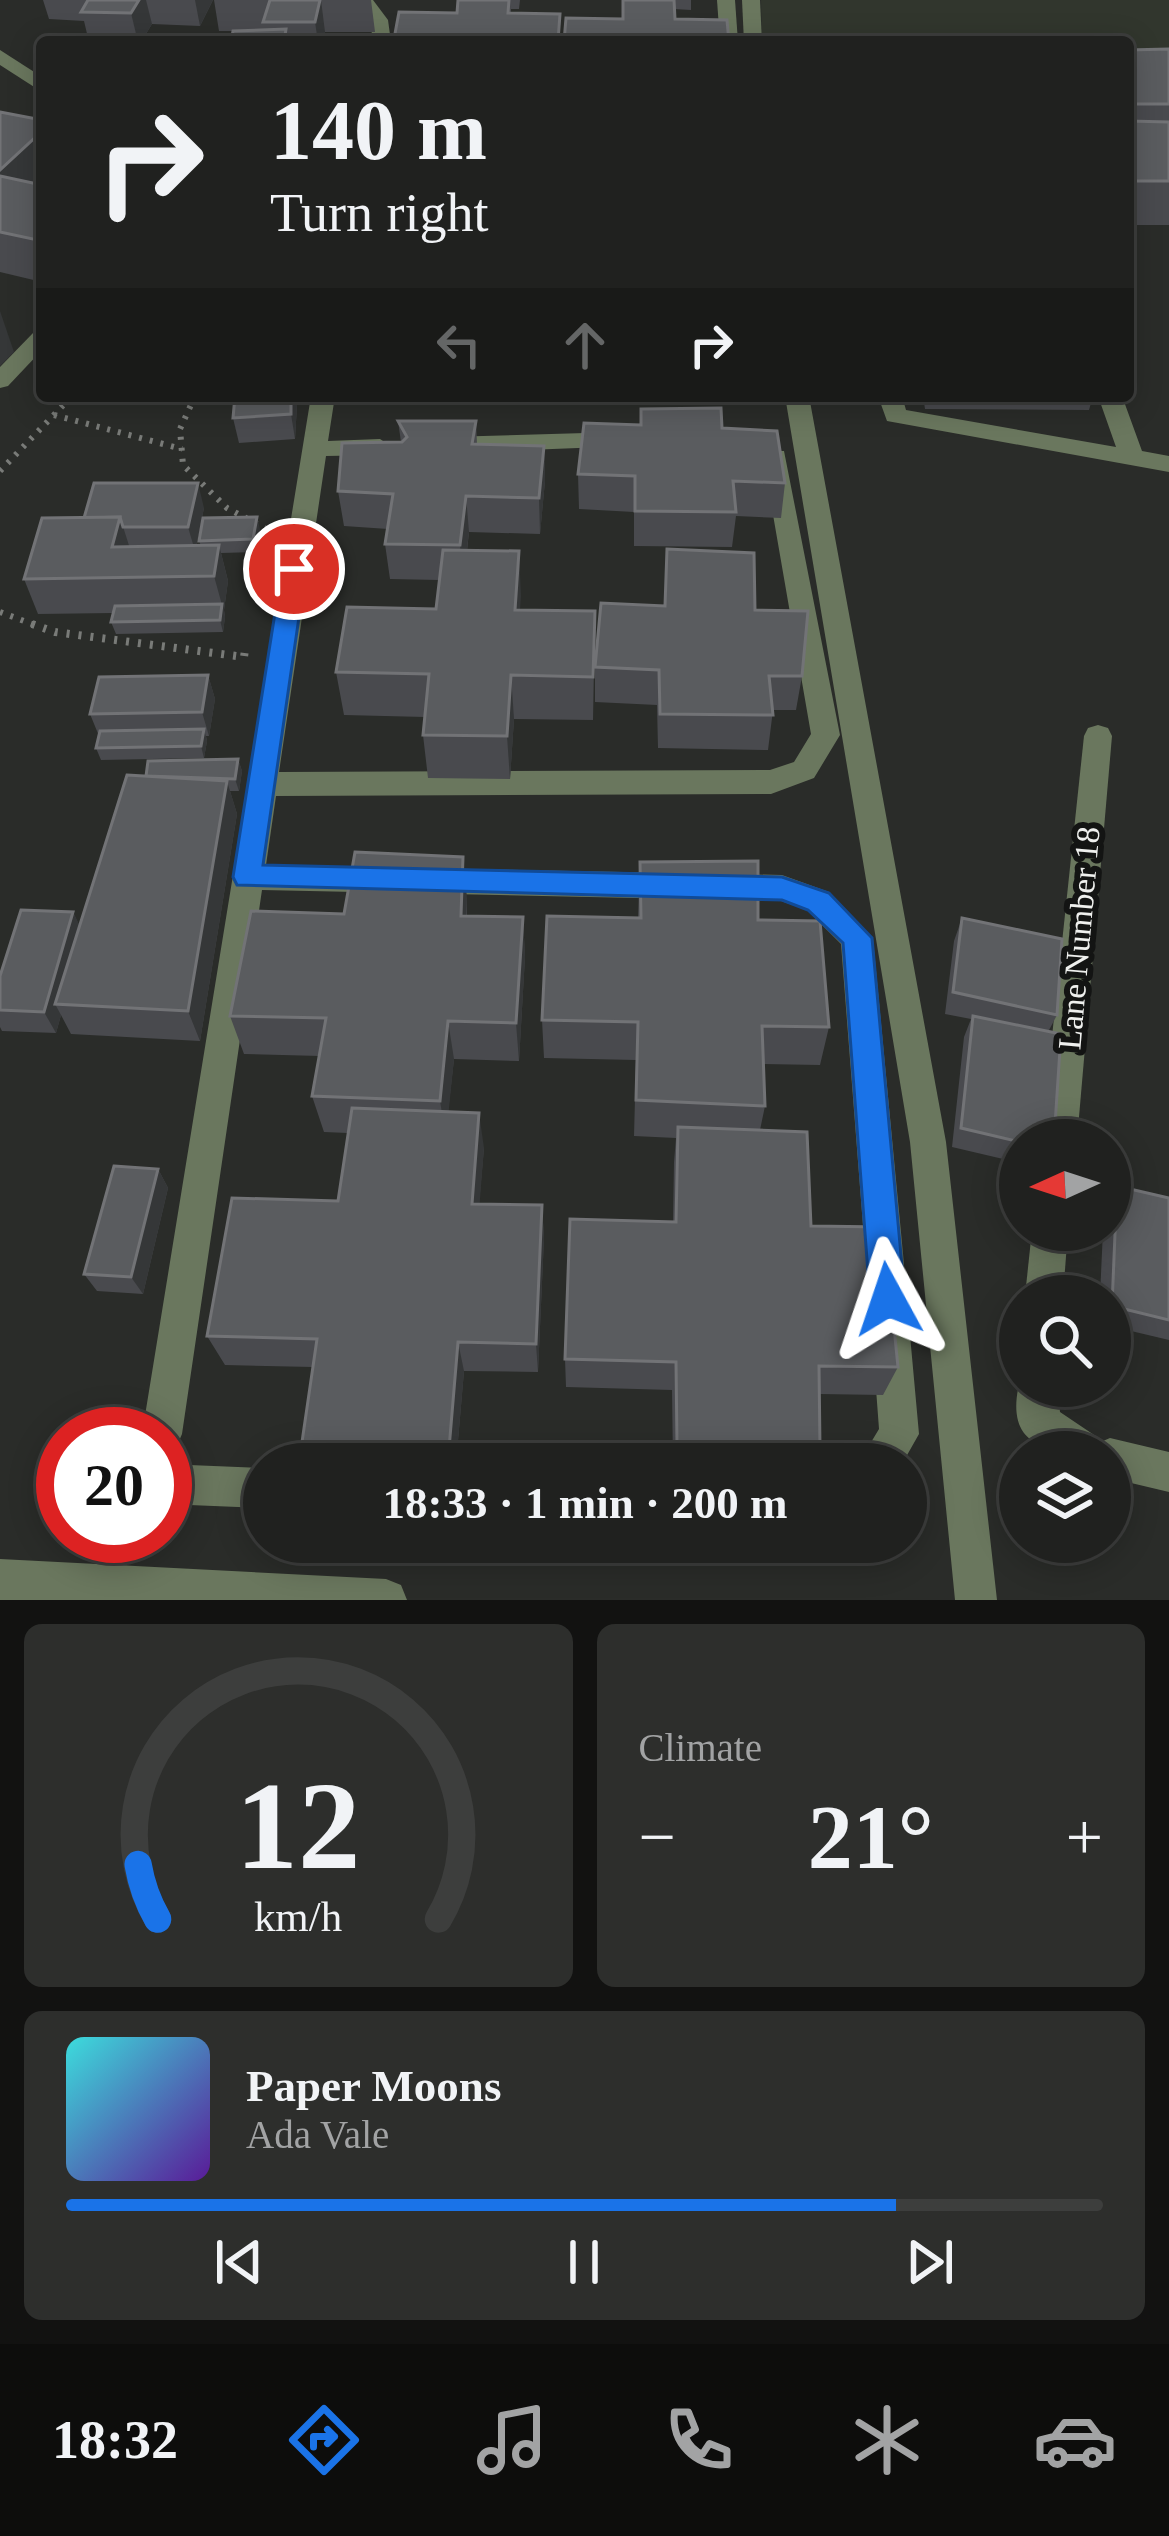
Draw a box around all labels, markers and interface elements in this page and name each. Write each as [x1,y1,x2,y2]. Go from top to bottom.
icon: right [72,84,228,240]
text: 140 m [270,84,487,177]
text: Turn right [270,183,489,243]
icon: left [426,312,492,378]
icon: ahead [552,312,618,378]
icon: right [678,312,744,378]
pin [243,518,345,620]
icon: arrive [261,536,327,602]
street label: Lane Number 18 [1051,825,1107,1051]
north arrow [999,1119,1131,1251]
map controls [999,1119,1131,1563]
position arrow [825,1236,951,1362]
button: search [999,1275,1131,1407]
speed limit sign: 20 [36,1407,192,1563]
button: layers [999,1431,1131,1563]
text: 18:33 · 1 min · 200 m [383,1478,788,1528]
text: Climate [639,1726,762,1769]
text: 12 [236,1757,361,1895]
text: 21° [808,1788,934,1887]
text: − [639,1800,676,1873]
text: + [1066,1800,1103,1873]
text: km/h [254,1892,342,1939]
text: Paper Moons [246,2061,501,2111]
text: Ada Vale [246,2113,389,2156]
icon: previous [206,2229,272,2295]
icon: pause [551,2229,617,2295]
icon: next [897,2229,963,2295]
icon: directions [282,2398,366,2482]
icon: music [470,2398,554,2482]
icon: phone [657,2398,741,2482]
icon: climate [845,2398,929,2482]
icon: car [1033,2398,1117,2482]
text: 18:32 [52,2410,178,2470]

